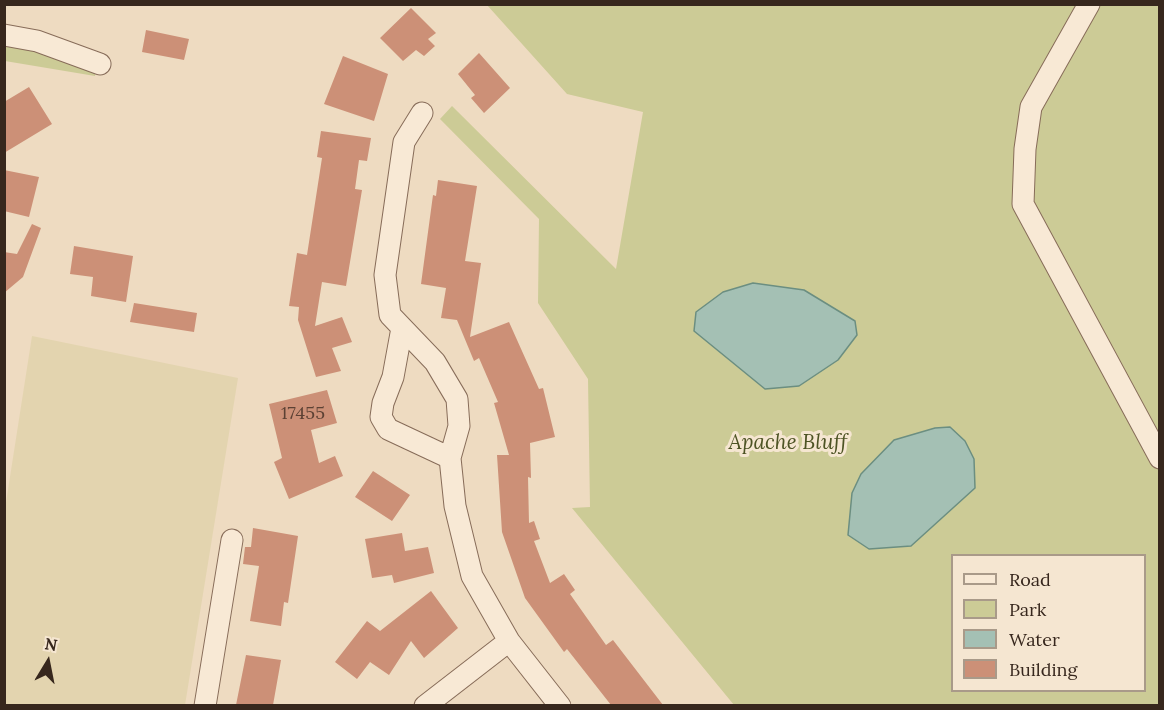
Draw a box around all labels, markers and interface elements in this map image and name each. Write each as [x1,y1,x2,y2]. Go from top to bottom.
house number: 17455 [281,403,325,425]
park label: Apache Bluff [729,430,847,456]
legend [951,554,1146,692]
text: Road [1009,568,1051,591]
text: Park [1009,598,1046,621]
text: Water [1009,628,1060,651]
north arrow [18,632,78,692]
text: N [43,633,59,655]
text: Building [1009,658,1077,681]

